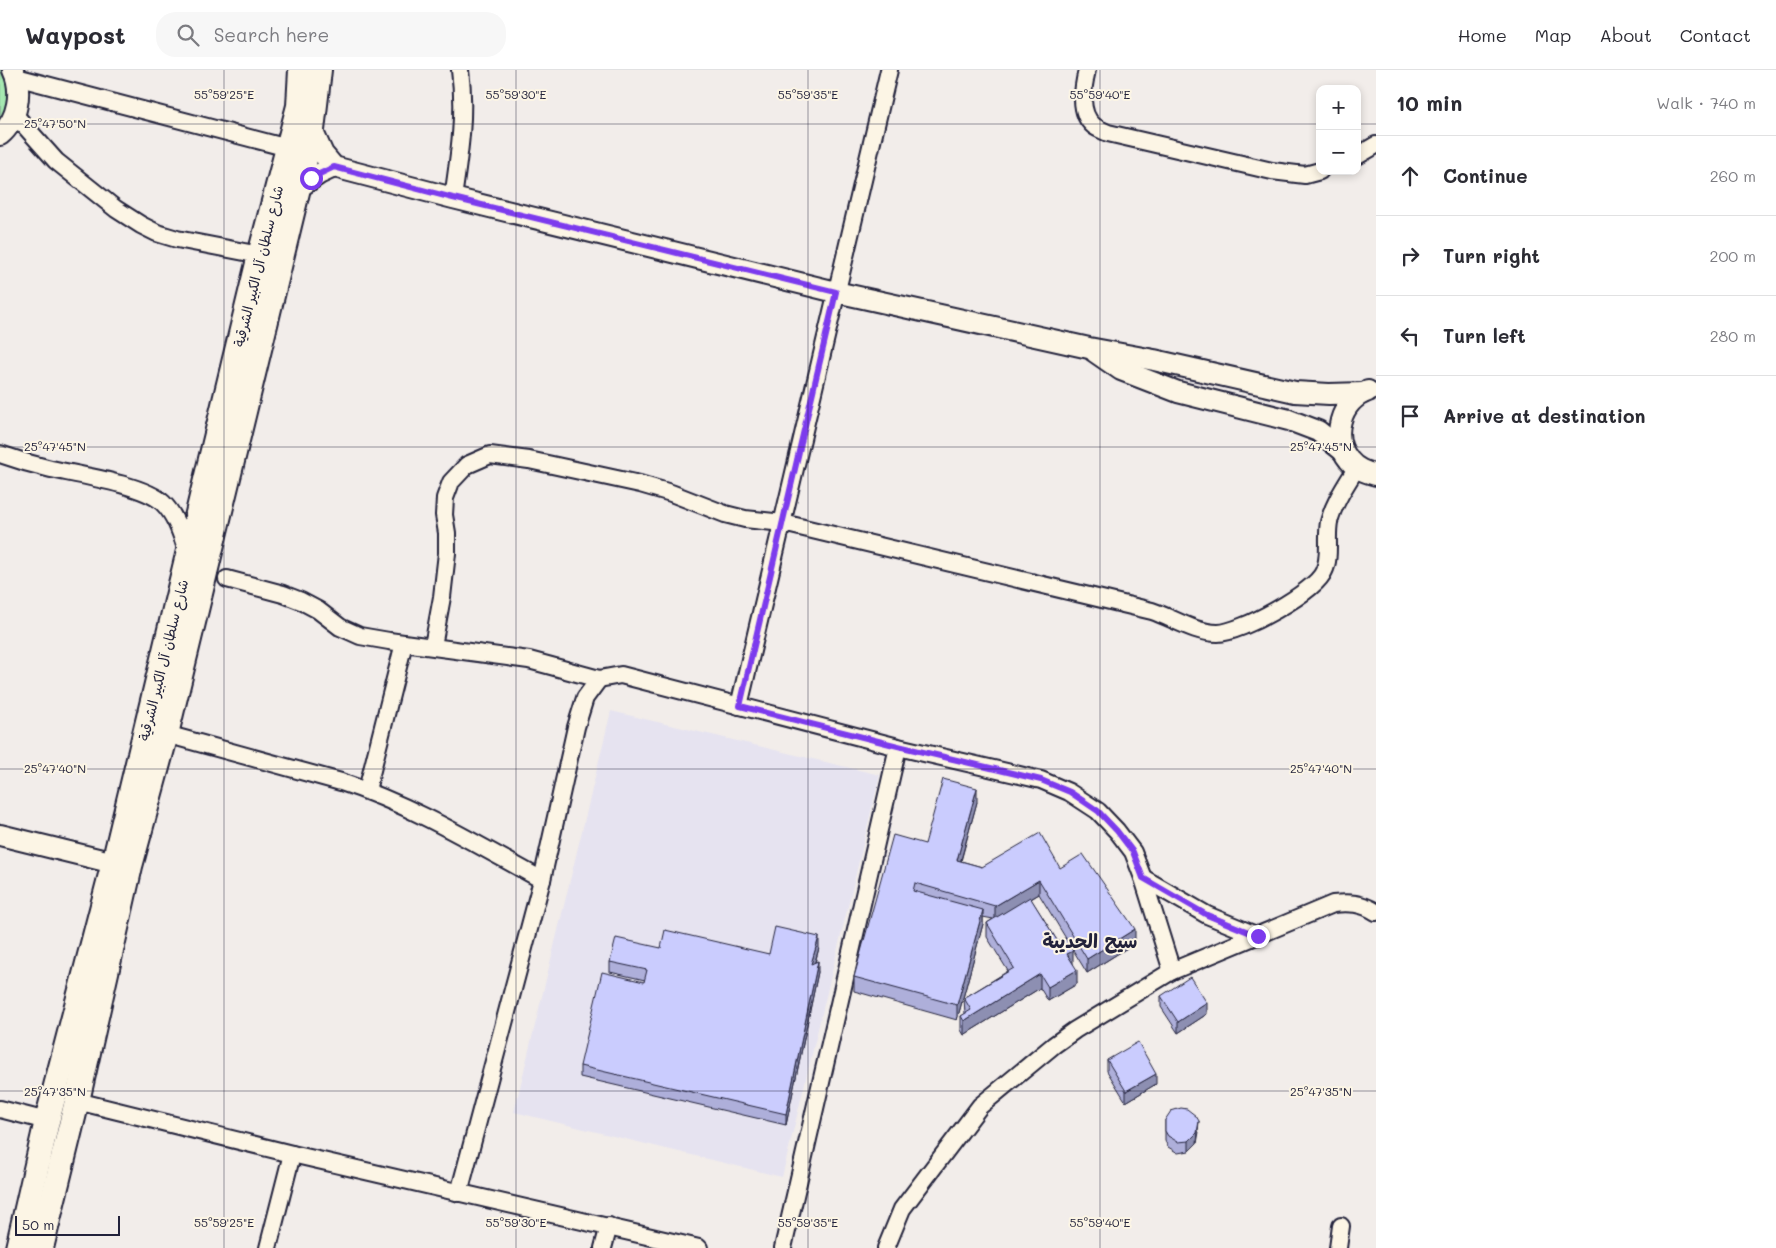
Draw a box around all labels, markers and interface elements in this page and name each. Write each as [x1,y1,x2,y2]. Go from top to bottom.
search box [156,12,506,57]
text: Waypost [25,19,126,50]
icon: search [174,21,202,49]
text: Search here [214,22,329,47]
text: Home [1458,23,1507,47]
text: Map [1535,23,1571,47]
text: About [1599,23,1652,47]
text: Contact [1680,23,1751,47]
map controls [1316,85,1361,175]
button: + [1316,85,1361,130]
text: 55°59'25"E [194,86,254,102]
text: 55°59'30"E [486,86,547,102]
text: 55°59'35"E [778,86,838,102]
text: 55°59'40"E [1070,86,1131,102]
text: 10 min [1396,89,1462,116]
text: Walk · 740 m [1656,92,1756,113]
text: 25°47'50"N [24,115,86,131]
button: − [1316,130,1361,175]
icon: ahead [1396,162,1424,190]
text: Continue [1443,163,1528,188]
text: 260 m [1710,165,1756,186]
route start [300,167,323,190]
street label: شارع سلطان آل الكبير الشرقية [229,183,288,349]
icon: right [1396,242,1424,270]
text: Turn right [1443,243,1540,268]
text: 200 m [1709,245,1756,266]
icon: left [1396,322,1424,350]
text: Turn left [1443,323,1526,348]
text: 280 m [1710,325,1756,346]
icon: arrive [1396,402,1424,430]
text: Arrive at destination [1443,403,1646,428]
text: 25°47'45"N [24,438,86,454]
text: 25°47'45"N [1290,438,1352,454]
street label: شارع سلطان آل الكبير الشرقية [134,577,193,743]
text: 25°47'40"N [24,760,86,776]
text: 25°47'40"N [1290,760,1352,776]
route end [1247,925,1270,948]
district label: سيح الحديبة [1043,928,1137,954]
text: 25°47'35"N [24,1083,86,1099]
text: 25°47'35"N [1290,1083,1352,1099]
scale bar [15,1213,120,1236]
text: 55°59'25"E [194,1214,254,1230]
text: 55°59'30"E [486,1214,547,1230]
text: 55°59'35"E [778,1214,838,1230]
text: 55°59'40"E [1070,1214,1131,1230]
text: 50 m [22,1215,54,1234]

